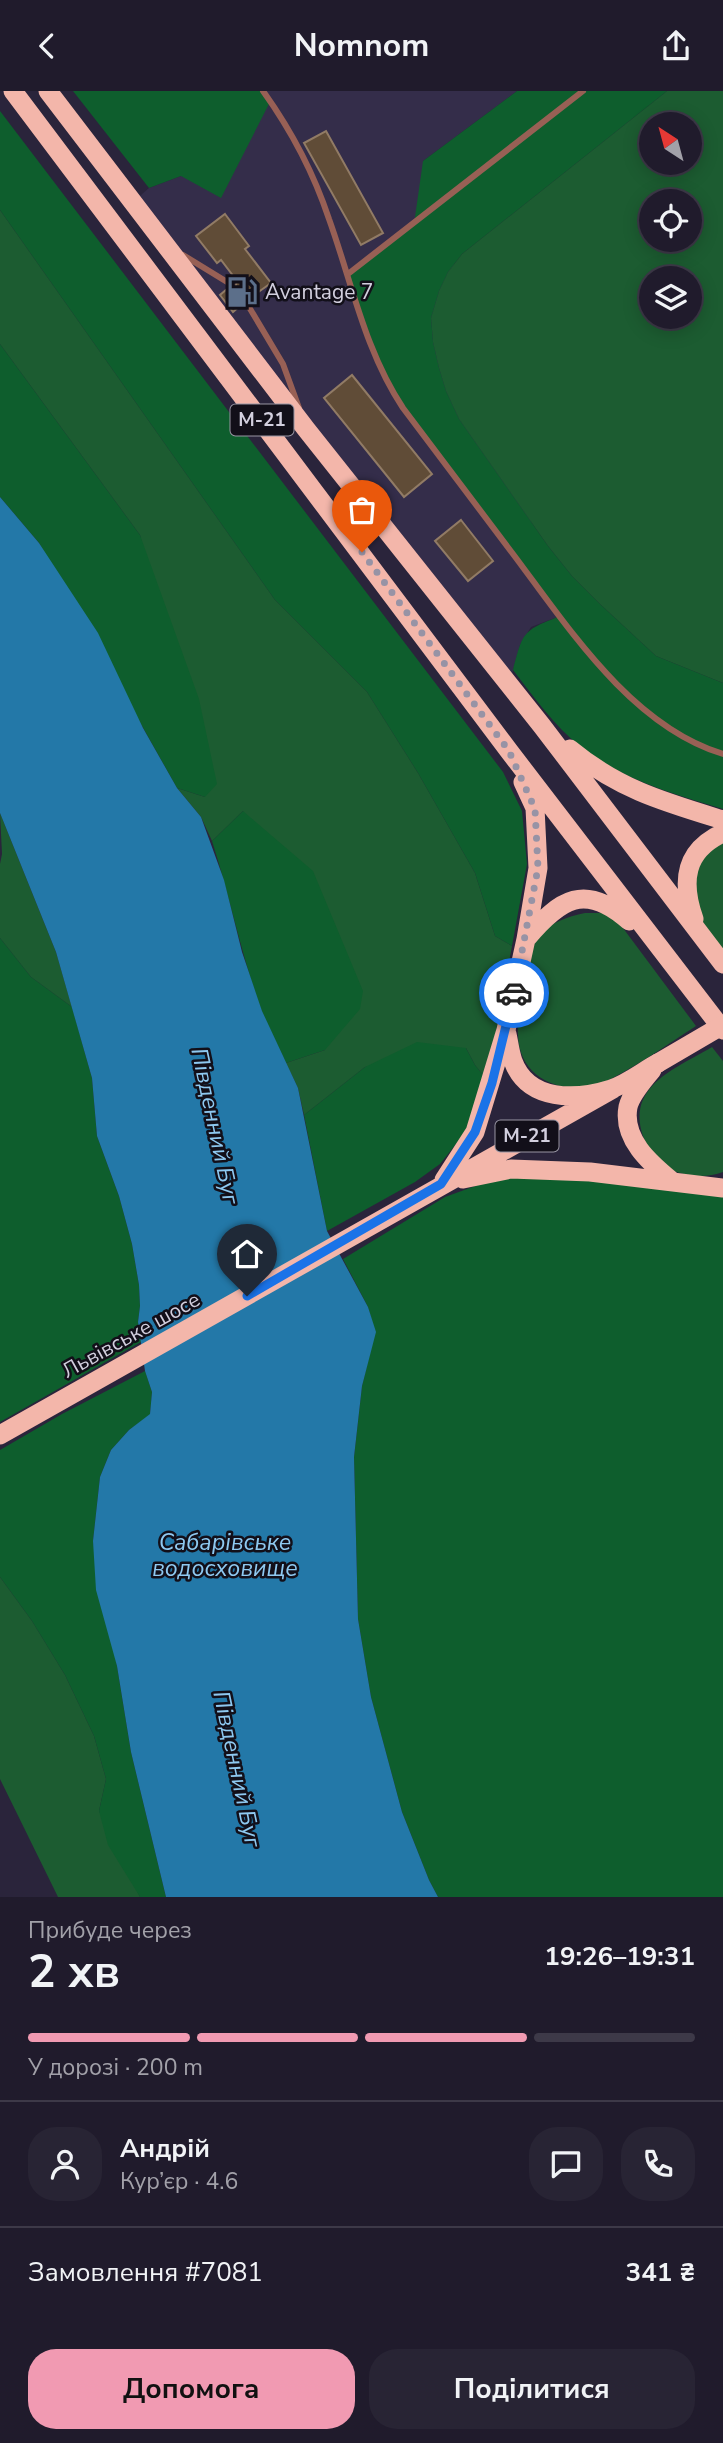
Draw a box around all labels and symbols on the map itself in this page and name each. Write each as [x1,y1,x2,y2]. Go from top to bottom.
north arrow [639,112,702,175]
fuel station icon: Avantage 7 [225,275,259,309]
place label: Avantage 7 [265,278,373,306]
road number: М-21 [230,405,294,435]
pin [332,480,392,552]
courier [479,958,549,1028]
water label: Південний Буг [183,1045,247,1208]
road number: М-21 [496,1121,558,1151]
pin [217,1224,277,1296]
street label: Львівське шосе [57,1285,205,1385]
water label: Сабарівське водосховище [152,1527,298,1584]
water label: Південний Буг [205,1688,269,1851]

